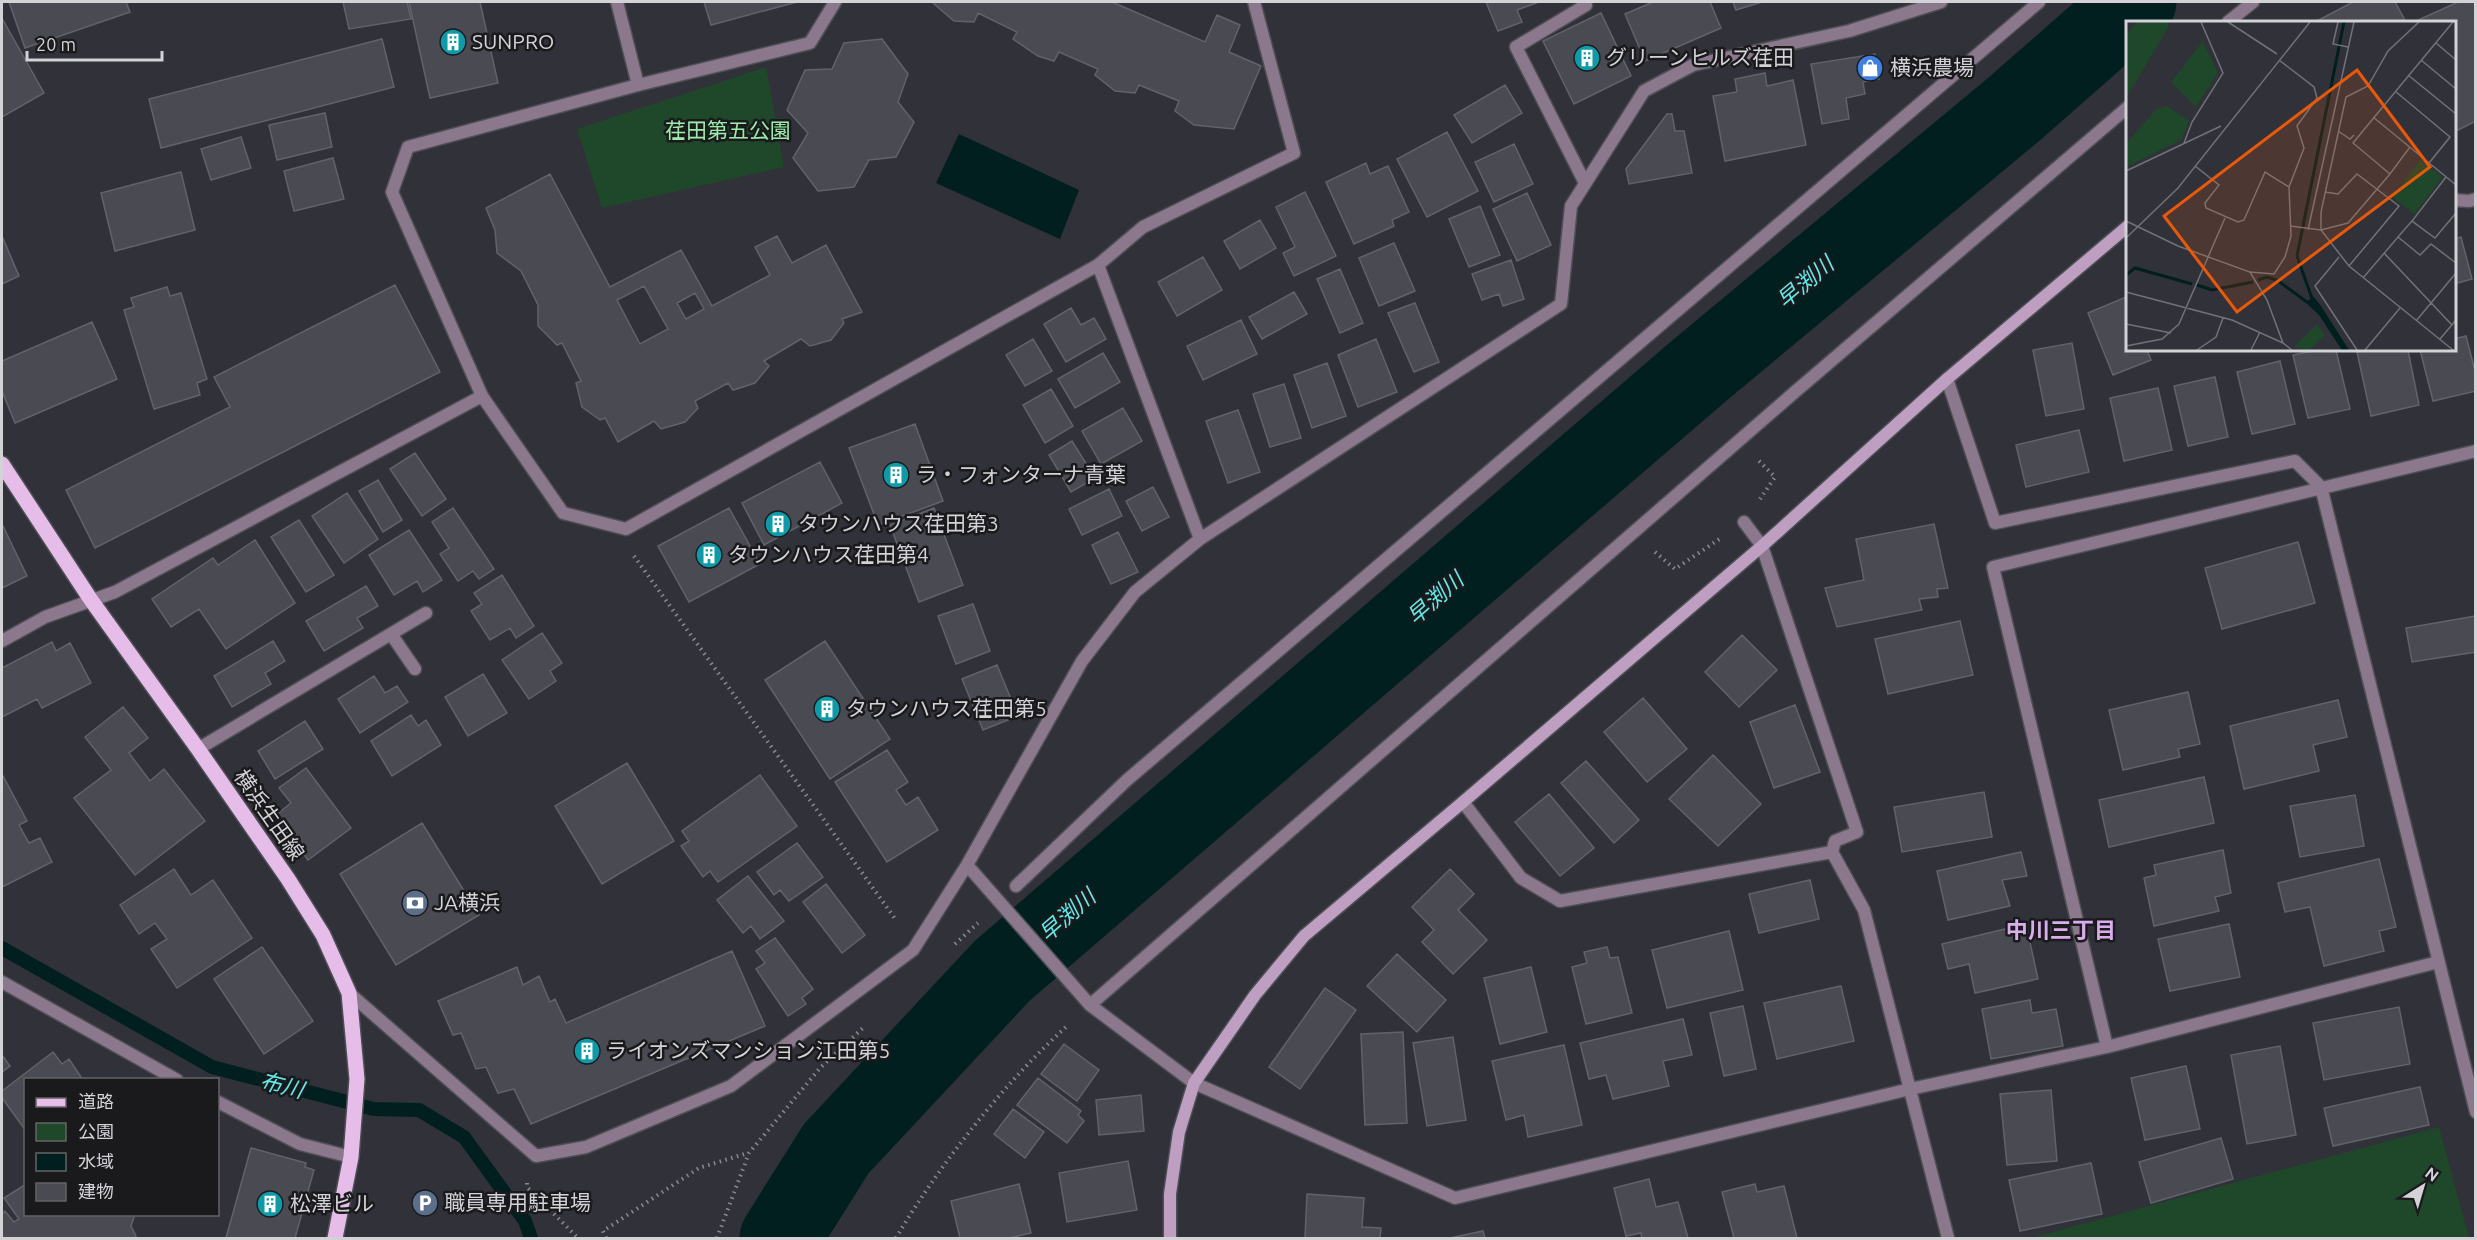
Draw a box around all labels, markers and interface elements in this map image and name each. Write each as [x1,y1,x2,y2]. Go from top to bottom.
inset map [2126,21,2456,351]
scale bar [27,24,162,62]
building icon: SUNPRO [438,27,468,57]
place label: SUNPRO [472,29,554,53]
text: 20 m [36,34,76,54]
building icon: グリーンヒルズ荏田 [1572,43,1602,73]
place label: グリーンヒルズ荏田 [1606,45,1794,69]
shop icon: 横浜農場 [1855,53,1885,83]
place label: 横浜農場 [1890,55,1974,79]
park label: 荏田第五公園 [665,118,791,142]
water label: 早渕川 [1771,250,1840,312]
building icon: ラ・フォンターナ青葉 [881,460,911,490]
place label: ラ・フォンターナ青葉 [916,462,1126,486]
building icon: タウンハウス荏田第3 [763,509,793,539]
place label: タウンハウス荏田第3 [798,511,999,535]
building icon: タウンハウス荏田第4 [694,540,724,570]
place label: タウンハウス荏田第4 [728,542,929,566]
water label: 早渕川 [1402,565,1469,629]
building icon: タウンハウス荏田第5 [812,694,842,724]
place label: タウンハウス荏田第5 [846,696,1047,720]
street label: 横浜生田線 [230,765,310,864]
water label: 早渕川 [1034,882,1101,946]
bank icon: JA横浜 [400,888,430,918]
place label: JA横浜 [434,890,500,914]
district label: 中川三丁目 [2006,917,2116,942]
building icon: ライオンズマンション江田第5 [572,1036,602,1066]
place label: ライオンズマンション江田第5 [606,1038,890,1062]
water label: 布川 [258,1067,308,1102]
legend [24,1078,219,1216]
text: 道路 [78,1091,114,1111]
text: 公園 [78,1121,114,1141]
text: 水域 [78,1151,114,1171]
north arrow [2393,1156,2453,1216]
text: N [2422,1163,2442,1185]
text: 建物 [78,1181,114,1201]
parking icon: 職員専用駐車場 [410,1188,440,1218]
building icon: 松澤ビル [255,1189,285,1219]
place label: 職員専用駐車場 [444,1190,591,1214]
place label: 松澤ビル [290,1191,374,1215]

